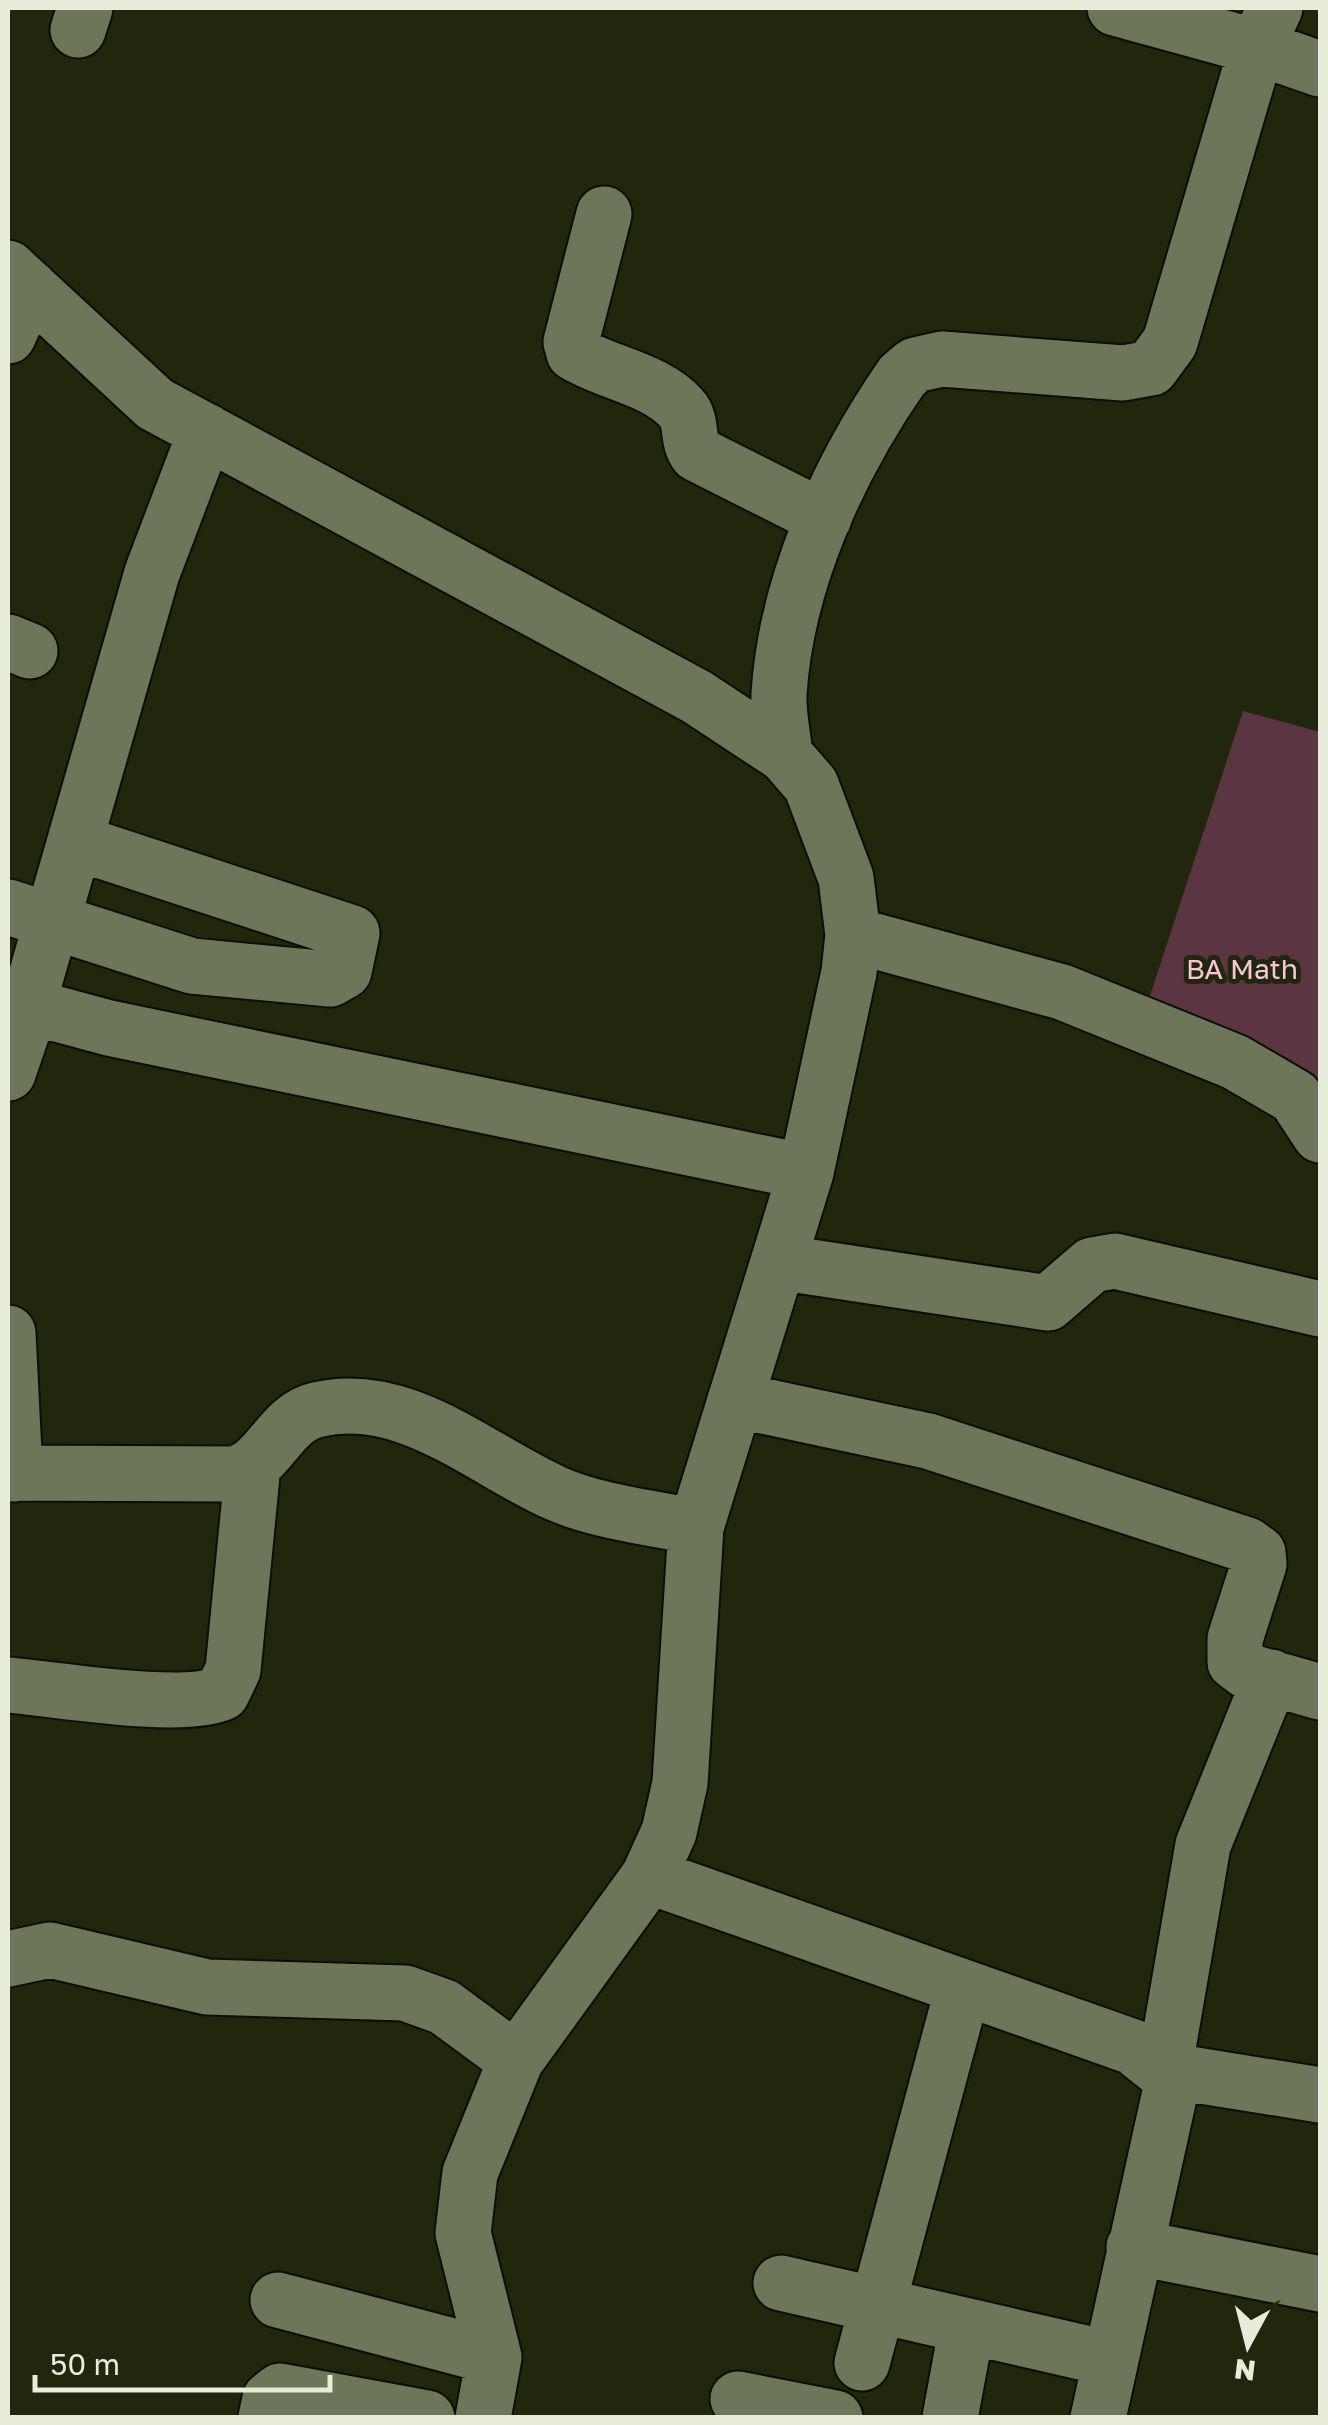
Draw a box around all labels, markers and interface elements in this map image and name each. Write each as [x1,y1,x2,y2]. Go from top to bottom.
park label: BA Math [1186,952,1298,985]
north arrow [1198,2295,1298,2395]
scale bar [35,2330,330,2392]
text: 50 m [50,2346,120,2382]
text: N [1232,2353,1257,2388]

